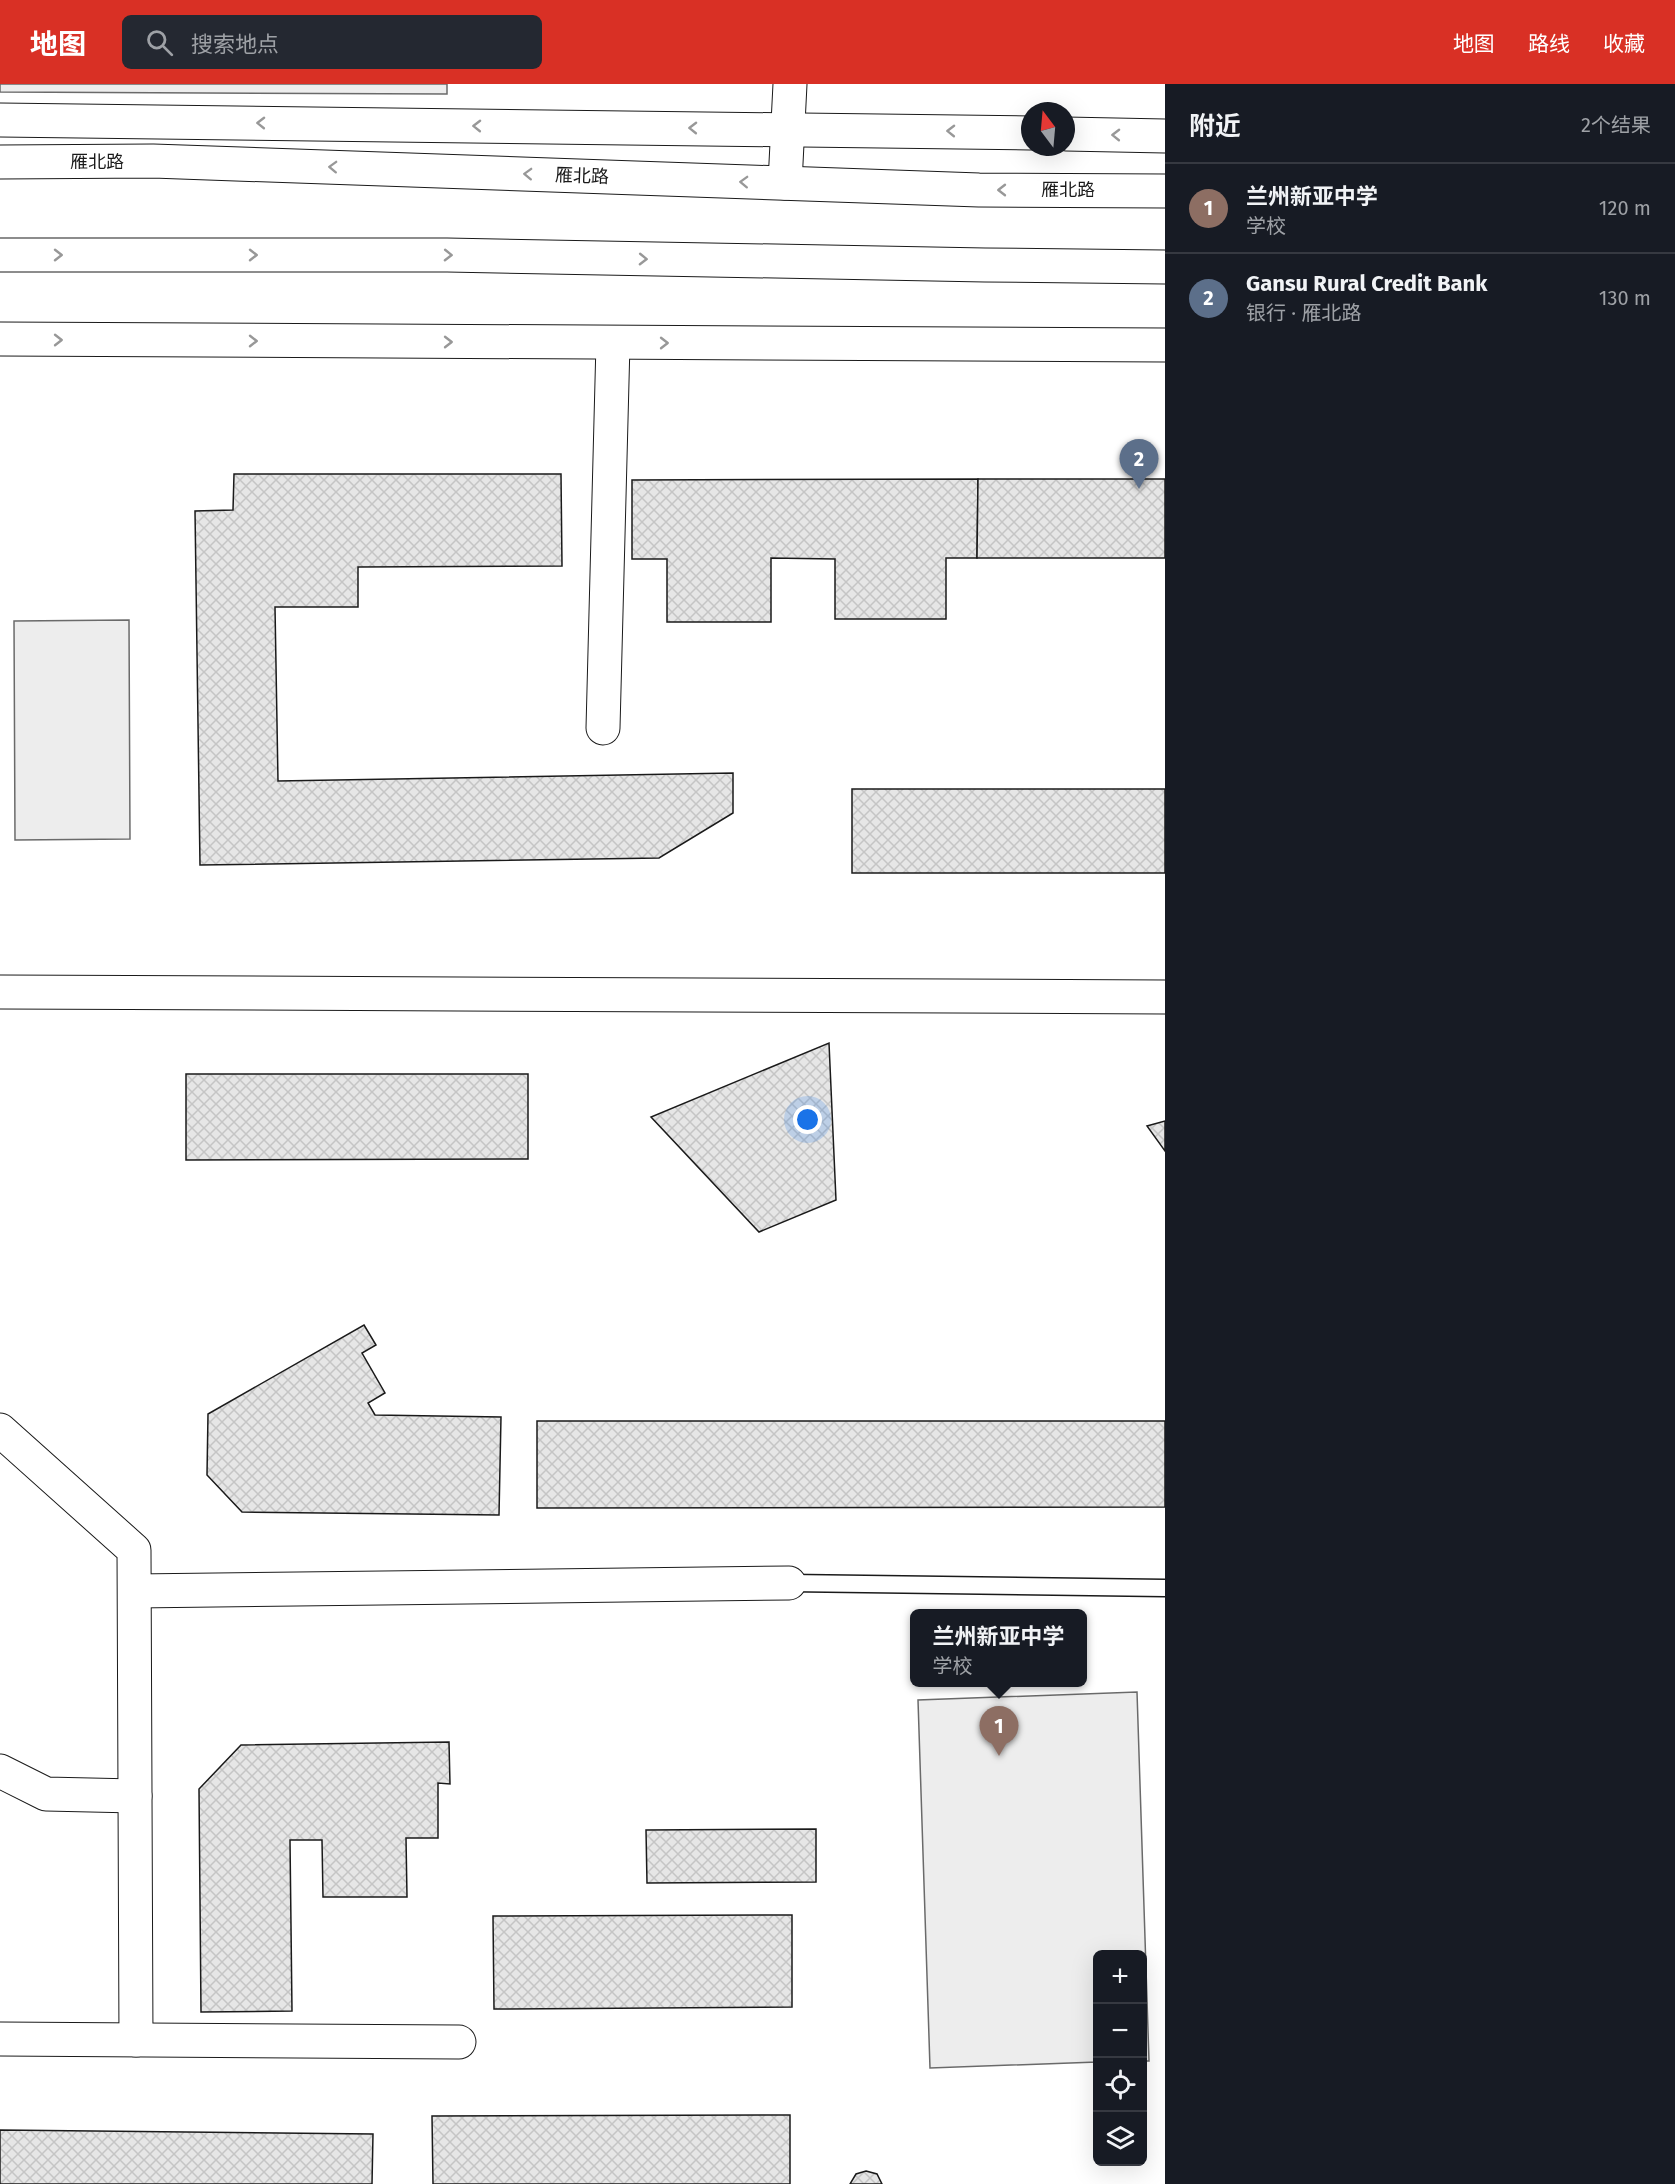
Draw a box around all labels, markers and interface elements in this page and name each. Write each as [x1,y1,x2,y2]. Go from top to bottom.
search box [122,15,542,69]
icon: search [143,26,176,59]
text: 地图 [30,28,86,61]
text: 搜索地点 [191,31,279,58]
text: 地图 [1453,31,1495,57]
text: 路线 [1528,31,1570,57]
text: 收藏 [1603,31,1645,57]
north arrow [1021,102,1075,156]
text: 附近 [1189,111,1241,142]
text: 2个结果 [1581,113,1651,137]
one-way arrow [256,117,265,129]
one-way arrow [472,120,481,132]
one-way arrow [688,122,697,135]
one-way arrow [946,125,955,138]
one-way arrow [1111,129,1120,142]
street label: 雁北路 [70,151,124,173]
one-way arrow [328,161,337,174]
street label: 雁北路 [555,164,609,188]
one-way arrow [523,168,532,181]
one-way arrow [739,176,748,188]
street label: 雁北路 [1041,179,1095,201]
text: 兰州新亚中学 [1246,183,1378,210]
one-way arrow [997,184,1006,196]
text: 1 [1204,196,1213,220]
text: 120 m [1599,196,1651,220]
text: 学校 [1246,214,1286,238]
one-way arrow [54,249,63,261]
one-way arrow [249,249,258,261]
one-way arrow [444,249,453,261]
one-way arrow [639,252,648,265]
text: Gansu Rural Credit Bank [1246,270,1487,297]
text: 2 [1203,286,1214,310]
text: 130 m [1599,286,1651,310]
text: 银行 · 雁北路 [1246,301,1361,325]
one-way arrow [54,334,63,346]
one-way arrow [249,335,258,347]
one-way arrow [444,336,453,348]
one-way arrow [660,337,669,350]
pin: 2 [1120,440,1158,489]
your location [793,1105,822,1134]
popup [910,1609,1087,1687]
text: 兰州新亚中学 [932,1623,1065,1650]
text: 学校 [932,1654,972,1678]
pin: 1 [980,1706,1018,1756]
map controls [1093,1950,1147,2166]
button: + [1093,1950,1147,2004]
button: − [1093,2004,1147,2058]
button: locate [1093,2058,1147,2112]
button: layers [1093,2112,1147,2166]

